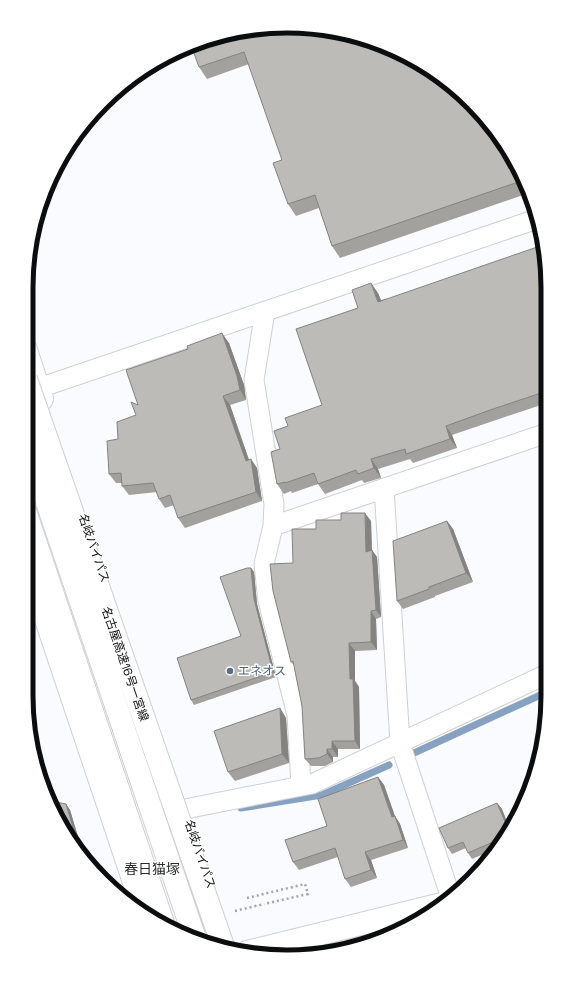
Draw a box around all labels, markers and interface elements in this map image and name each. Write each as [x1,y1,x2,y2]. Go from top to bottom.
street label: 名岐バイパス [75,511,113,585]
street label: 名古屋高速16号一宮線 [98,604,152,724]
place label: エネオス [238,663,286,679]
marker: エネオス [225,666,235,676]
street label: 名岐バイパス [181,817,219,891]
district label: 春日猫塚 [124,860,180,878]

